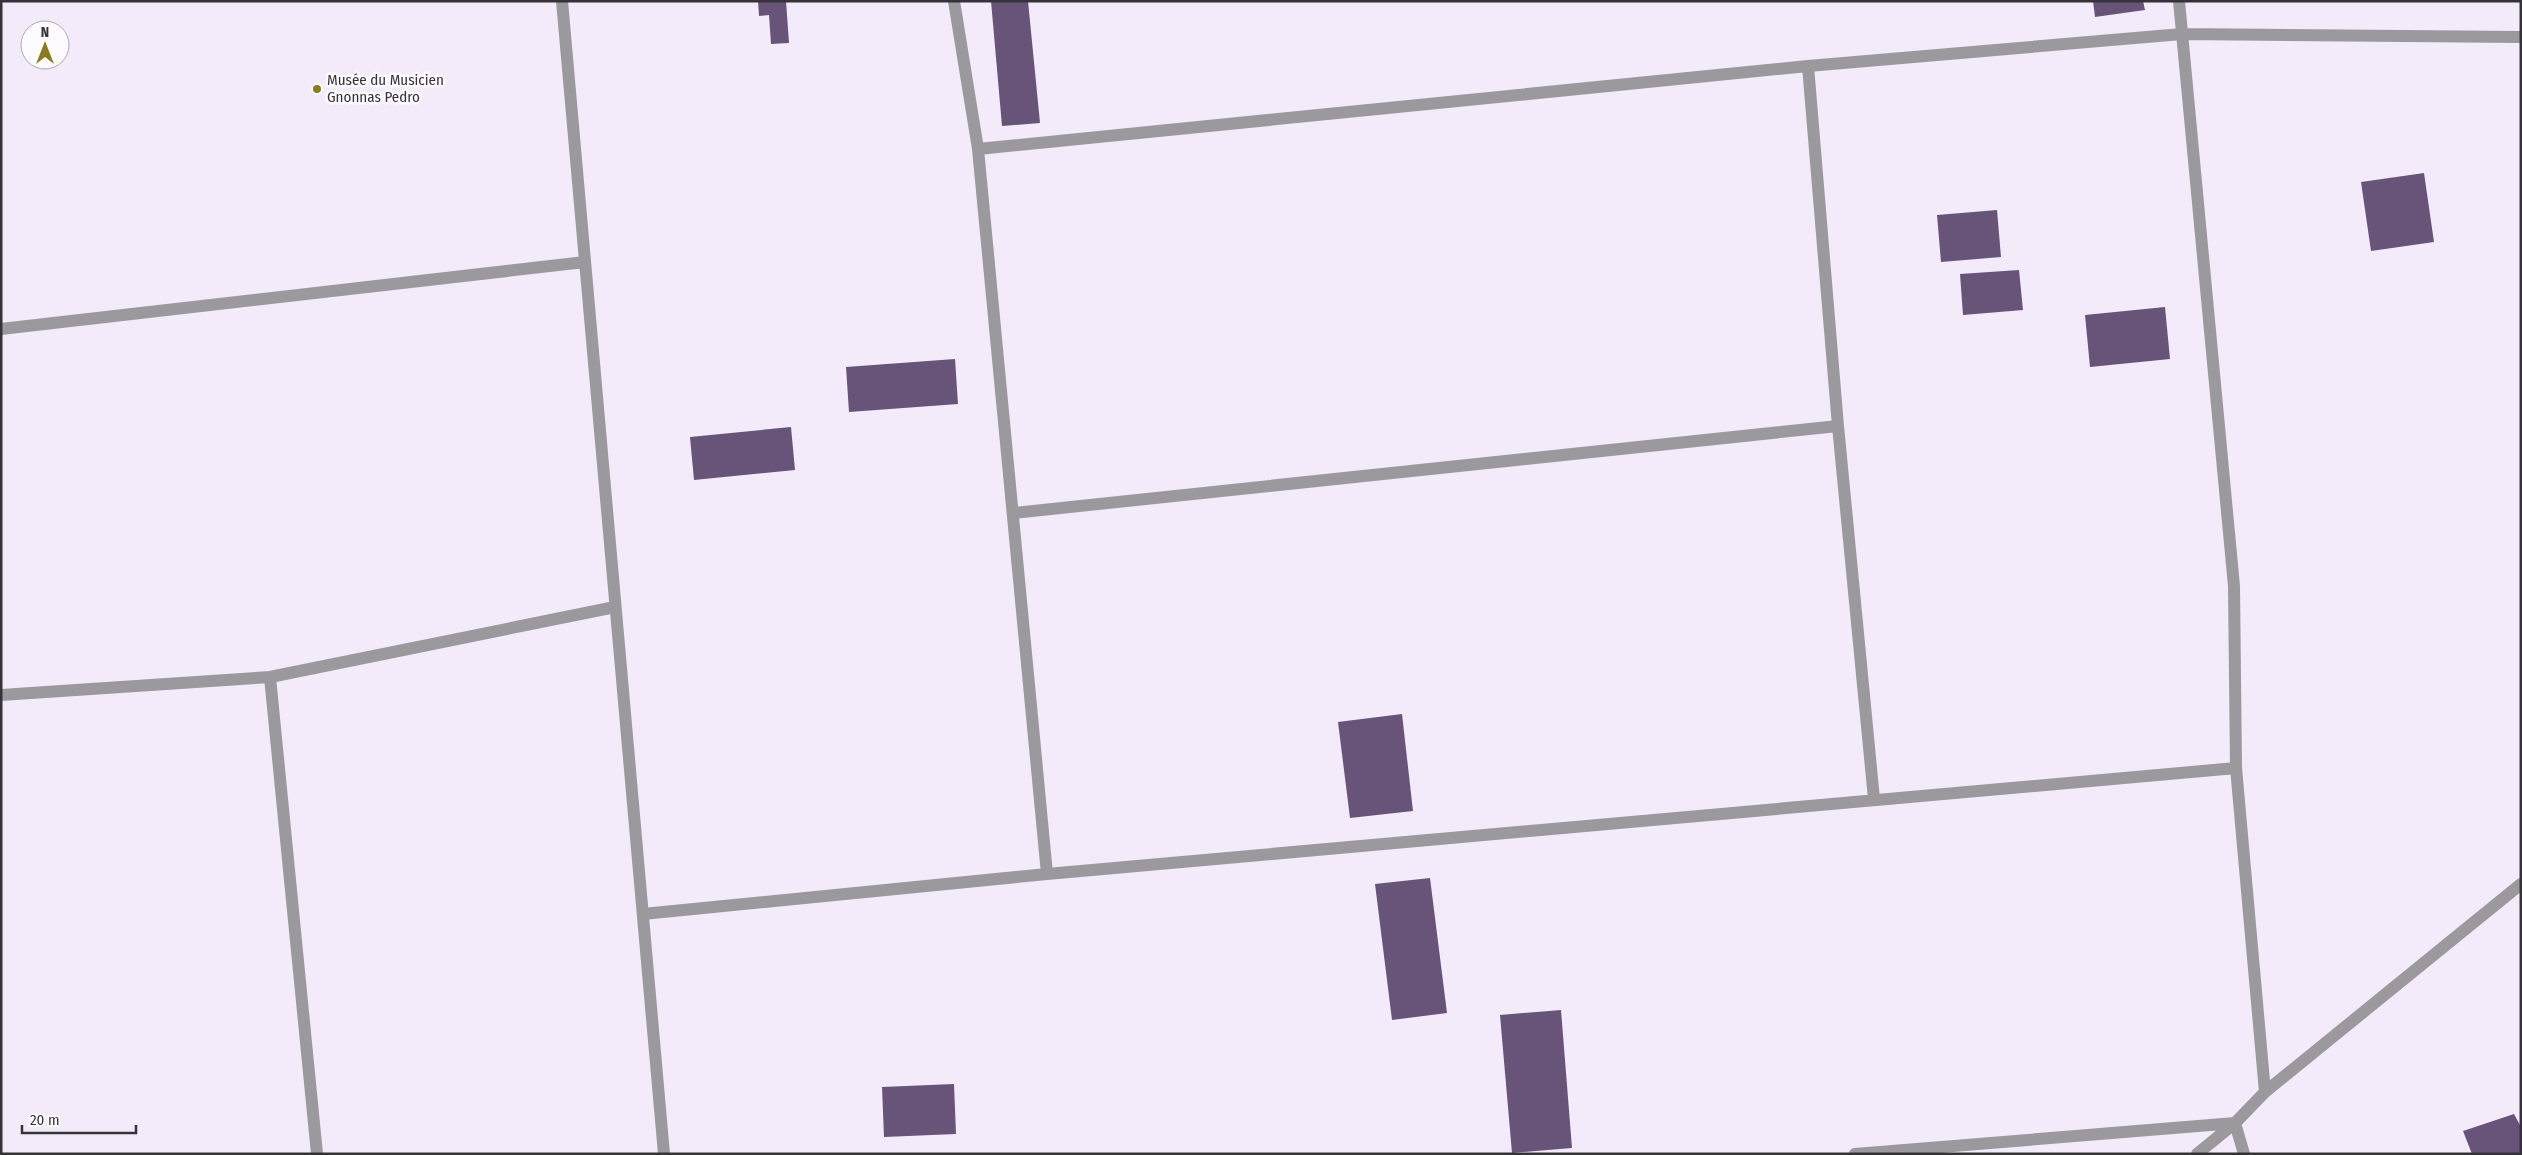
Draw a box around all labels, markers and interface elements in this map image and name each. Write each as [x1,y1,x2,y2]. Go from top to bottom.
north arrow [20,20,70,70]
text: N [41,24,49,41]
place label: Musée du Musicien Gnonnas Pedro [327,71,444,106]
marker: Musée du Musicien Gnonnas Pedro [311,83,323,95]
scale bar [22,1102,136,1134]
text: 20 m [30,1111,60,1129]

